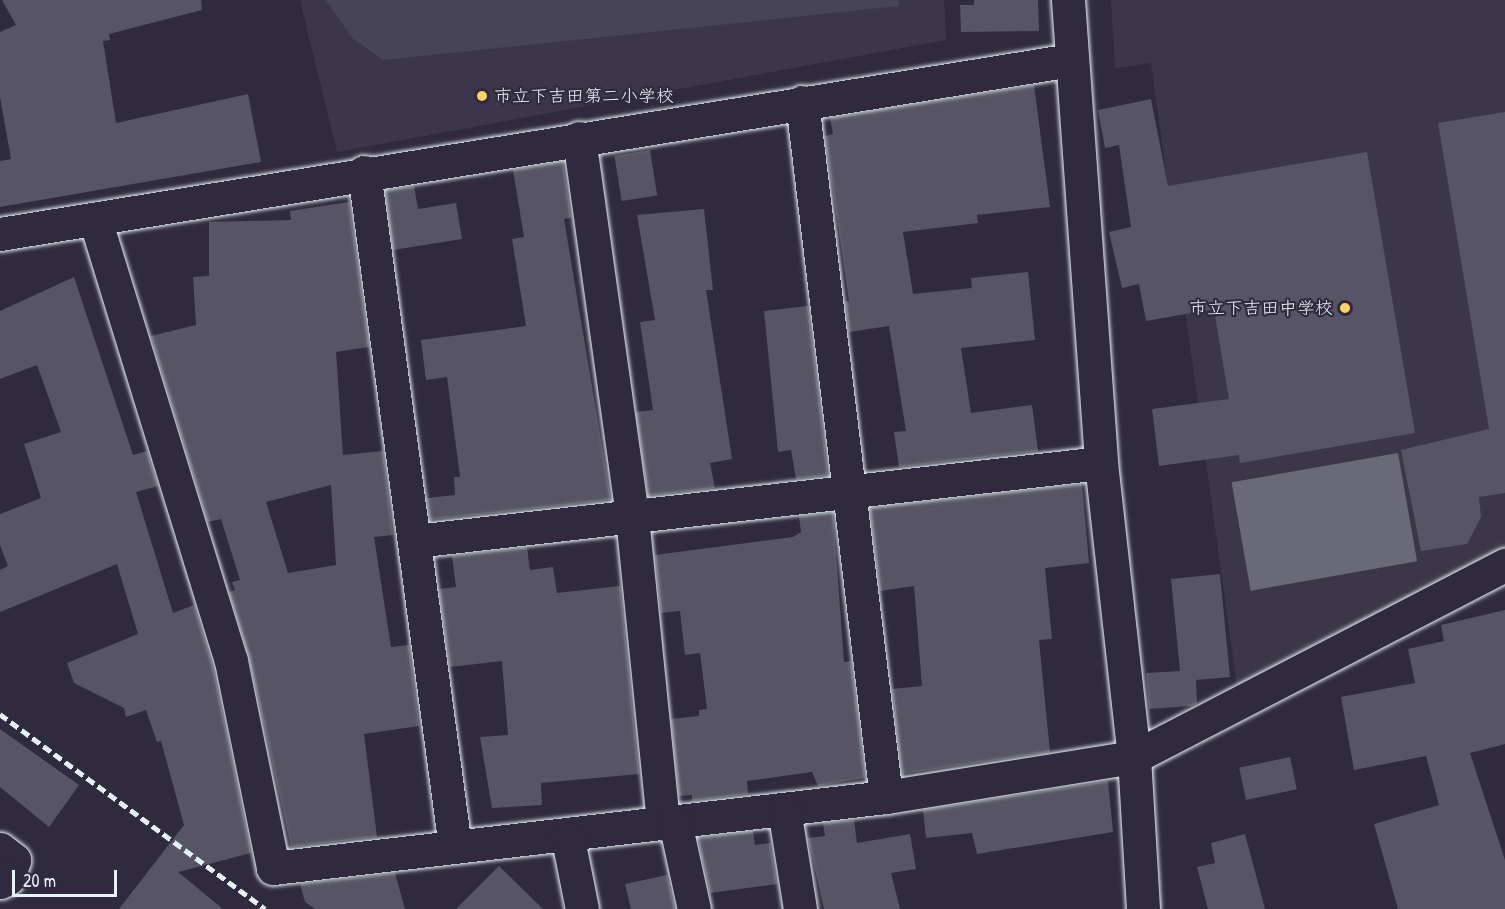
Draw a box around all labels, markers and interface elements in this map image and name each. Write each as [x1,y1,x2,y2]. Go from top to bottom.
place label: 市立下吉田第二小学校 [494,85,674,107]
marker: 市立下吉田第二小学校 [475,89,489,103]
place label: 市立下吉田中学校 [1189,297,1333,319]
marker: 市立下吉田中学校 [1338,301,1352,315]
scale bar [15,858,120,896]
text: 20 m [23,868,56,893]

